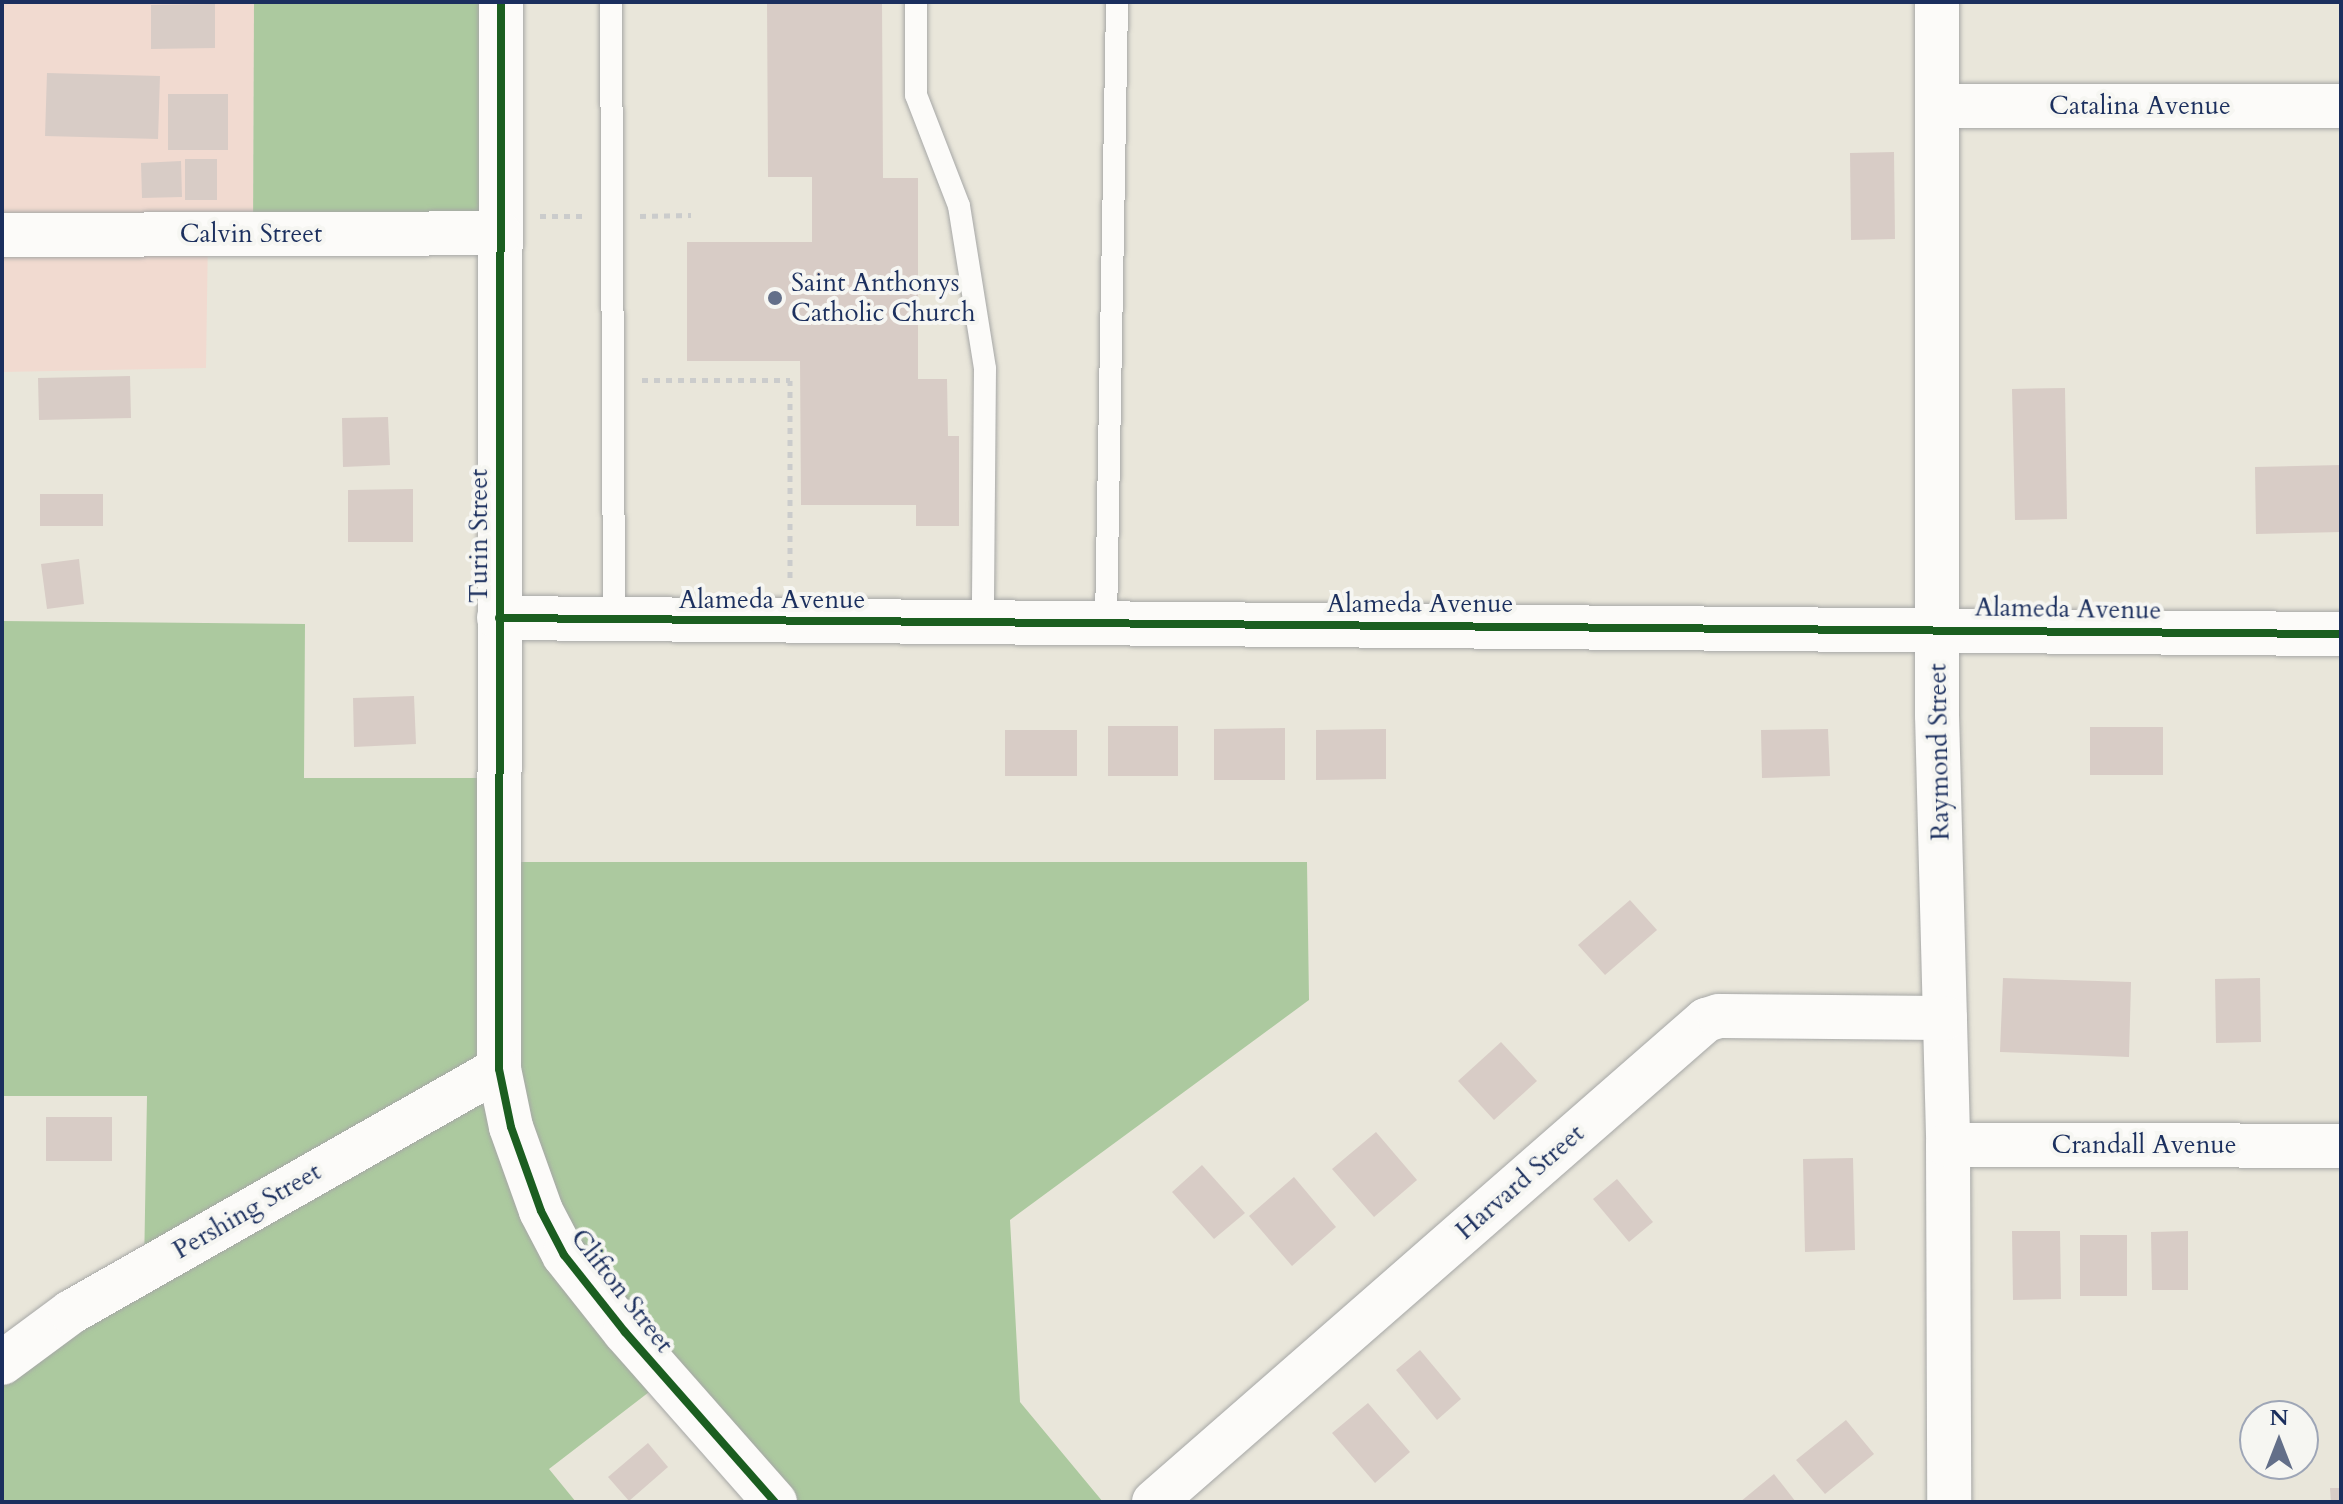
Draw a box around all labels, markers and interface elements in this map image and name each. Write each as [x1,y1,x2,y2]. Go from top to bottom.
street label: Catalina Avenue [2049,90,2231,122]
street label: Calvin Street [180,218,322,250]
place label: Saint Anthonys Catholic Church [791,267,975,328]
marker: Saint Anthonys Catholic Church [766,289,784,307]
street label: Turin Street [463,469,495,603]
street label: Alameda Avenue [679,584,865,616]
street label: Alameda Avenue [1327,588,1513,620]
street label: Alameda Avenue [1974,592,2162,626]
street label: Raymond Street [1922,663,1956,841]
street label: Harvard Street [1450,1118,1590,1246]
street label: Crandall Avenue [2052,1129,2236,1161]
street label: Pershing Street [167,1156,327,1266]
street label: Clifton Street [564,1223,680,1359]
north arrow [2239,1400,2319,1480]
text: N [2269,1403,2289,1433]

